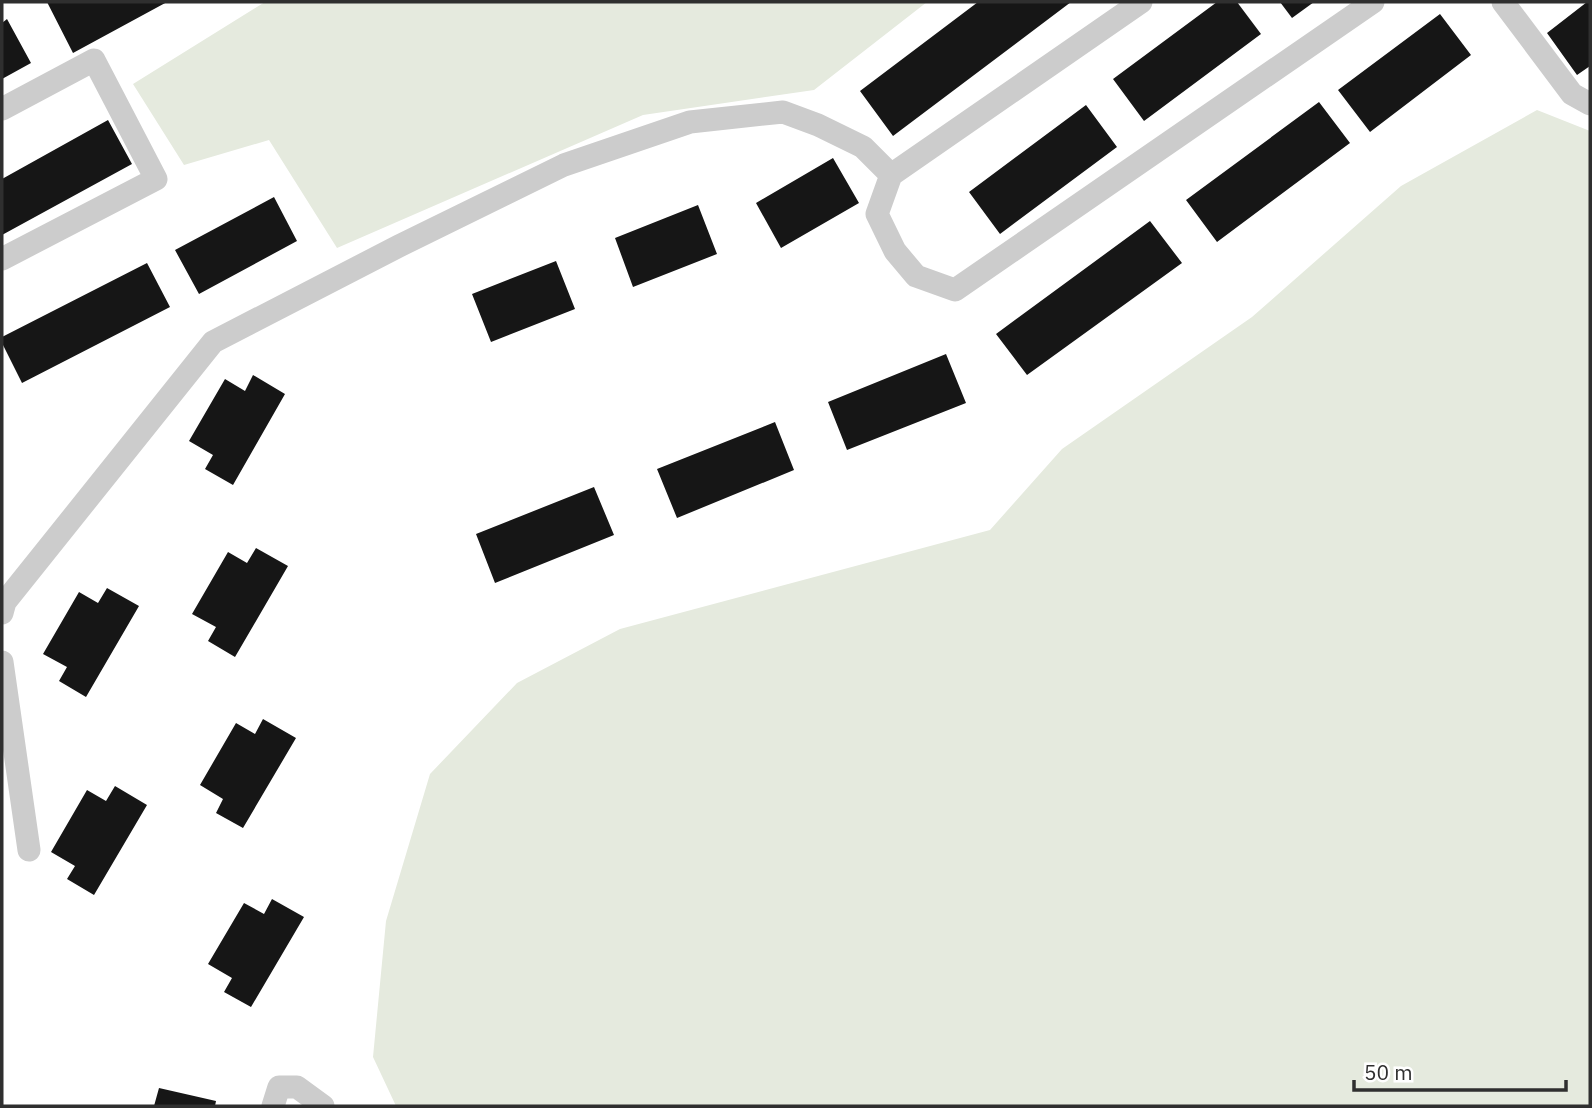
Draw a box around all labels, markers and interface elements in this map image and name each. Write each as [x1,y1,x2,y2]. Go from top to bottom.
scale bar [1354,1048,1566,1092]
text: 50 m [1364,1058,1413,1086]

